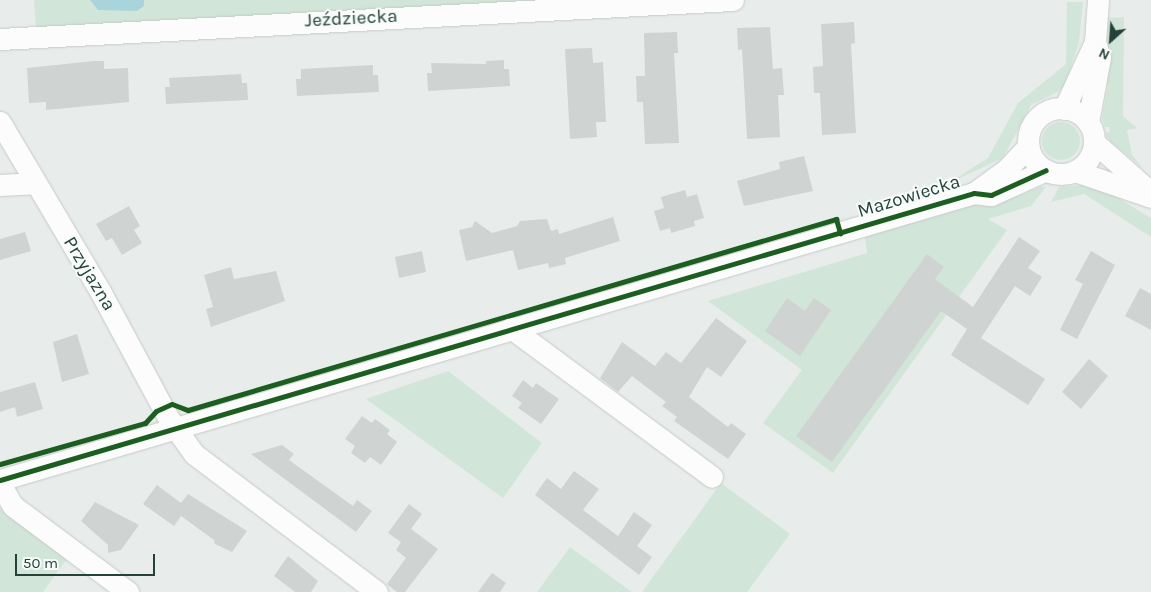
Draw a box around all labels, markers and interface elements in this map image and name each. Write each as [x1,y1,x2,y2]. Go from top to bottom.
street label: Jeździecka [304,5,398,33]
north arrow [1086,15,1136,65]
text: N [1096,44,1112,64]
street label: Mazowiecka [855,171,963,223]
street label: Przyjazna [58,233,120,315]
scale bar [18,544,158,576]
text: 50 m [23,554,58,572]

